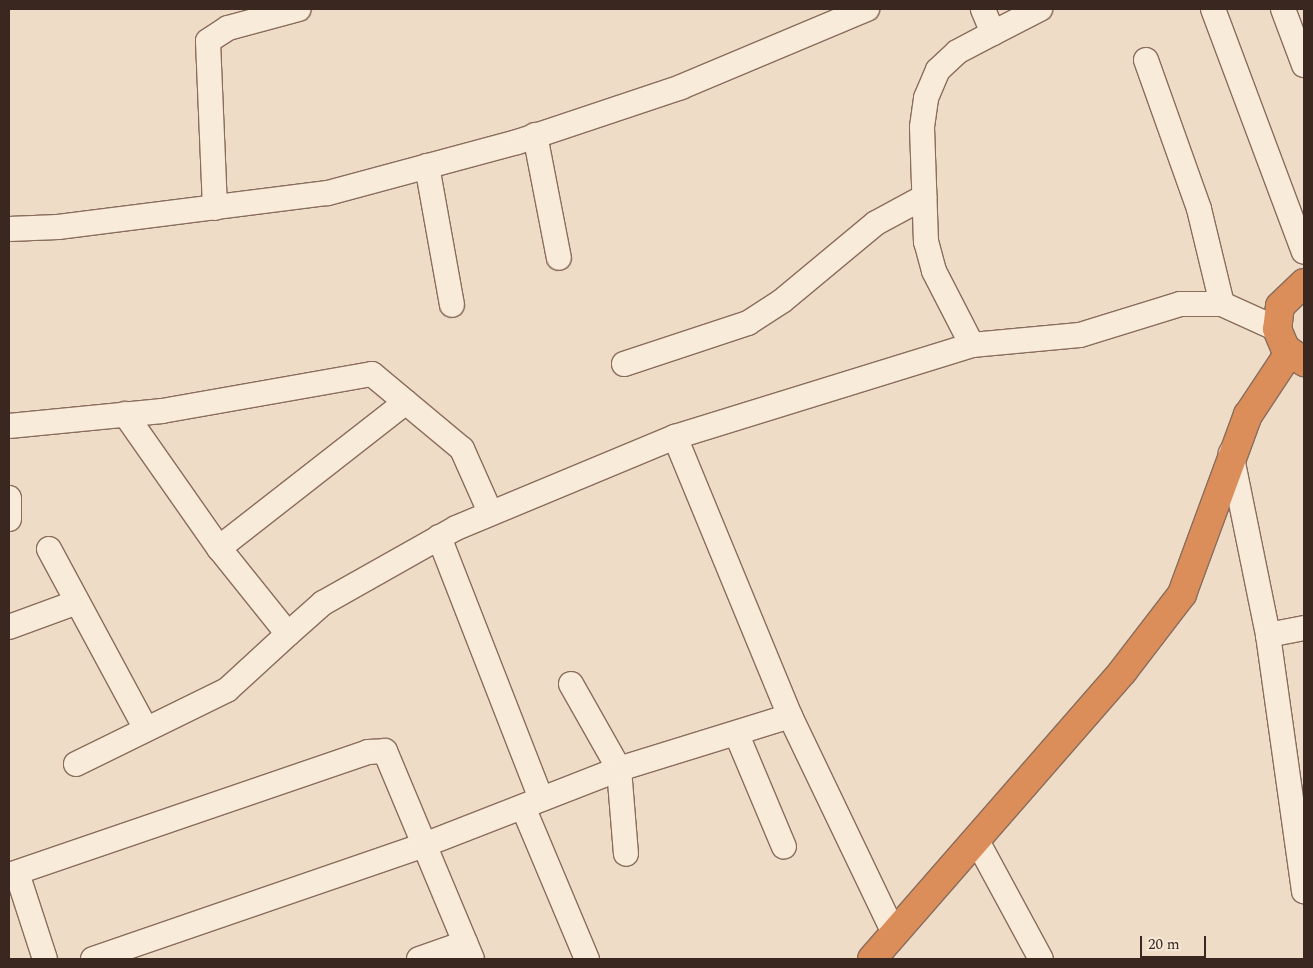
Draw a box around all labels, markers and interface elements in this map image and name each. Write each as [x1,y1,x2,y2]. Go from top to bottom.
scale bar [1143,926,1209,958]
text: 20 m [1148,933,1180,956]

